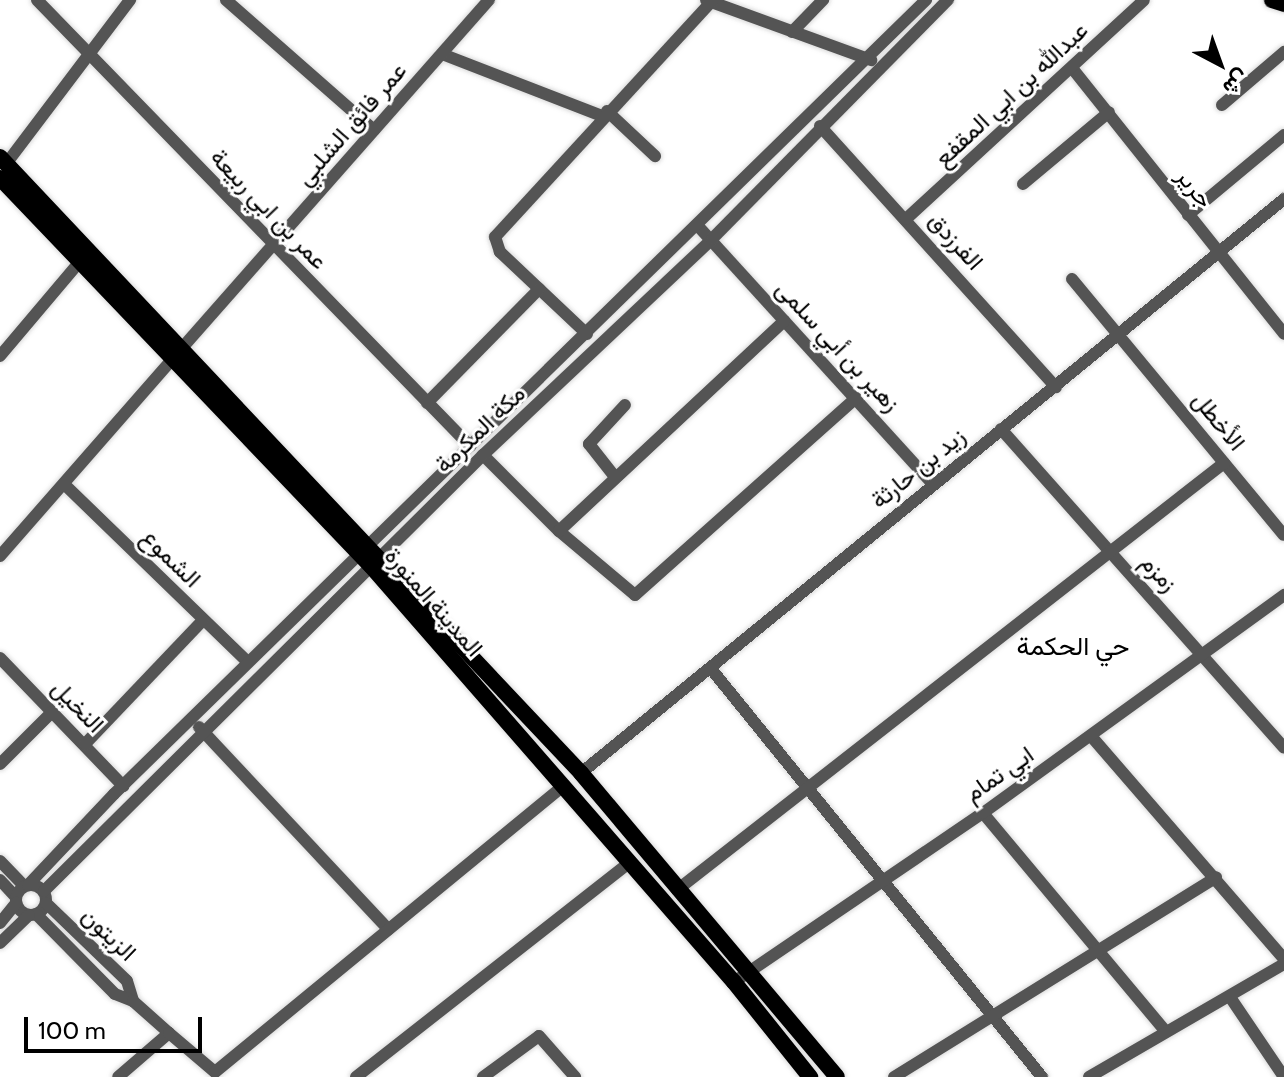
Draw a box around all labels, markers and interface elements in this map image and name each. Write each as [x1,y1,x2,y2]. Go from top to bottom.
street label: عبدالله بن ابي المقفع [928,15,1094,173]
north arrow [1180,24,1260,104]
street label: عمر فائق الشلبي [290,56,412,192]
text: ش [1217,64,1255,101]
street label: عمر بن ابي ربيعة [204,143,334,275]
street label: جرير [1170,162,1220,214]
street label: الفرزدق [923,206,989,276]
street label: زهير بن أبي سلمى [770,274,906,418]
street label: مكة المكرمة [429,379,531,479]
street label: الأخطل [1187,386,1251,456]
street label: زيد بن حارثة [865,421,971,515]
street label: الشموع [135,523,207,593]
street label: المدينة المنورة [379,542,489,662]
street label: زمزم [1135,548,1183,598]
district label: حي الحكمة [1016,631,1130,663]
street label: النخيل [46,674,110,738]
street label: ابي تمام [959,740,1039,808]
street label: الزيتون [76,901,142,967]
scale bar [28,1001,206,1051]
text: 100 m [38,1016,106,1045]

